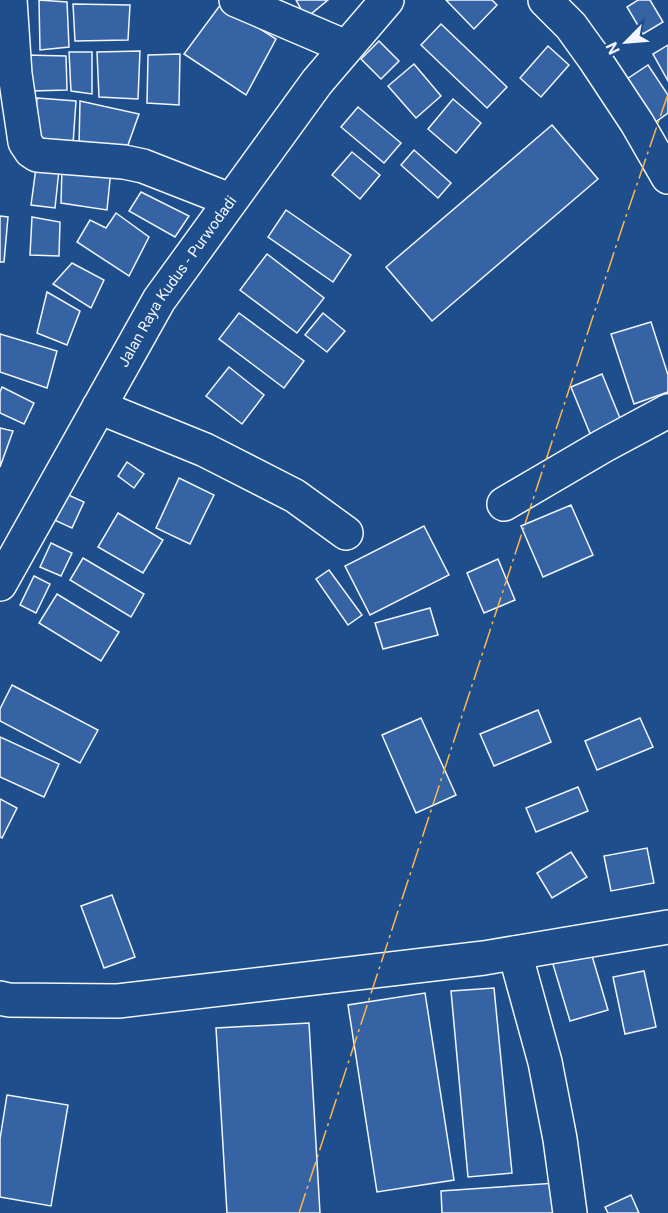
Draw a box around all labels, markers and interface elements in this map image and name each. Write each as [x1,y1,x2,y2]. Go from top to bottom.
north arrow [596,12,656,72]
text: N [602,39,624,57]
street label: Jalan Raya Kudus - Purwodadi [114,192,240,370]

